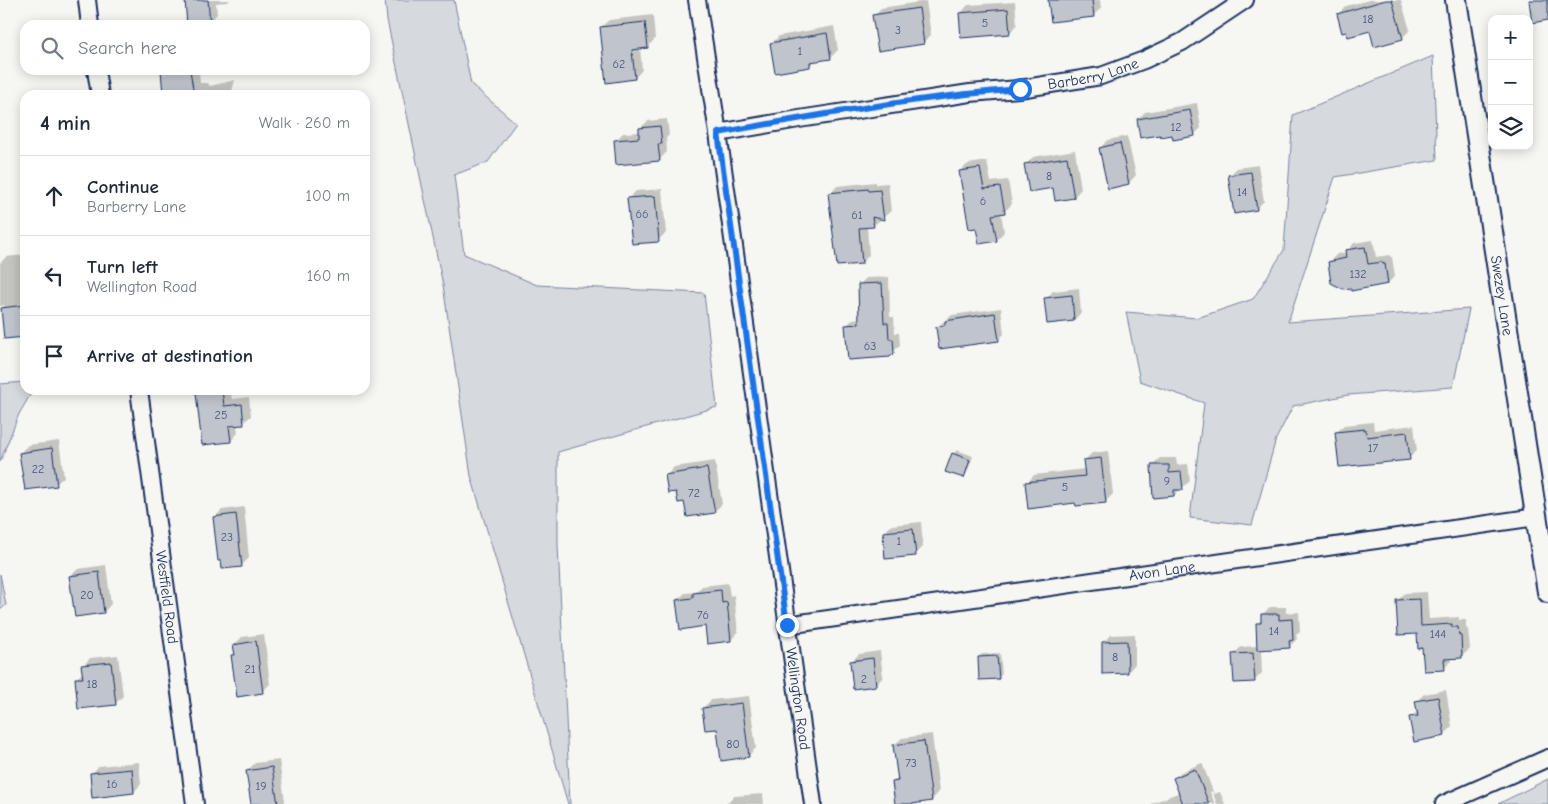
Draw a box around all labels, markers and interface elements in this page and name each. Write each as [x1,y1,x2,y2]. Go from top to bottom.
house number: 18 [1363,12,1373,26]
map controls [1488,15,1533,150]
button: + [1488,15,1533,60]
house number: 5 [982,16,988,30]
search box [20,20,370,75]
house number: 3 [895,23,901,37]
icon: search [38,34,66,62]
text: Search here [78,37,177,59]
house number: 1 [798,44,803,58]
street label: Barberry Lane [1046,54,1141,93]
house number: 62 [613,57,625,71]
button: − [1488,60,1533,105]
route start [1009,78,1032,101]
button: layers [1488,105,1533,150]
text: 4 min [40,111,91,135]
text: Walk · 260 m [259,114,350,132]
house number: 12 [1170,120,1182,134]
house number: 8 [1046,169,1052,183]
text: Continue [87,176,159,198]
icon: ahead [40,182,68,210]
house number: 14 [1237,185,1247,199]
text: 100 m [306,187,350,205]
house number: 6 [980,194,986,208]
text: Barberry Lane [87,198,186,216]
house number: 66 [635,207,649,221]
house number: 61 [851,208,863,222]
street label: Swezey Lane [1487,254,1517,337]
text: Turn left [87,256,158,278]
icon: left [40,262,68,290]
text: 160 m [307,267,350,285]
house number: 132 [1349,267,1367,281]
text: Wellington Road [87,278,197,296]
house number: 63 [864,339,876,353]
icon: arrive [40,342,68,370]
text: Arrive at destination [87,345,253,367]
house number: 25 [215,408,227,422]
house number: 17 [1368,441,1379,455]
house number: 22 [32,462,44,476]
house number: 9 [1164,474,1170,488]
house number: 5 [1062,480,1068,494]
house number: 72 [688,486,700,500]
house number: 23 [221,530,233,544]
house number: 1 [897,534,902,548]
street label: Westfield Road [152,549,182,645]
street label: Avon Lane [1128,557,1197,585]
house number: 20 [80,588,94,602]
house number: 76 [697,608,709,622]
route end [776,614,799,637]
house number: 14 [1269,624,1279,638]
house number: 144 [1430,627,1446,641]
street label: Wellington Road [782,646,814,751]
house number: 8 [1112,650,1118,664]
house number: 21 [244,662,256,676]
house number: 2 [861,672,867,686]
house number: 18 [87,677,97,691]
house number: 80 [726,737,740,751]
house number: 73 [905,756,917,770]
house number: 16 [106,777,118,791]
house number: 19 [255,779,267,793]

